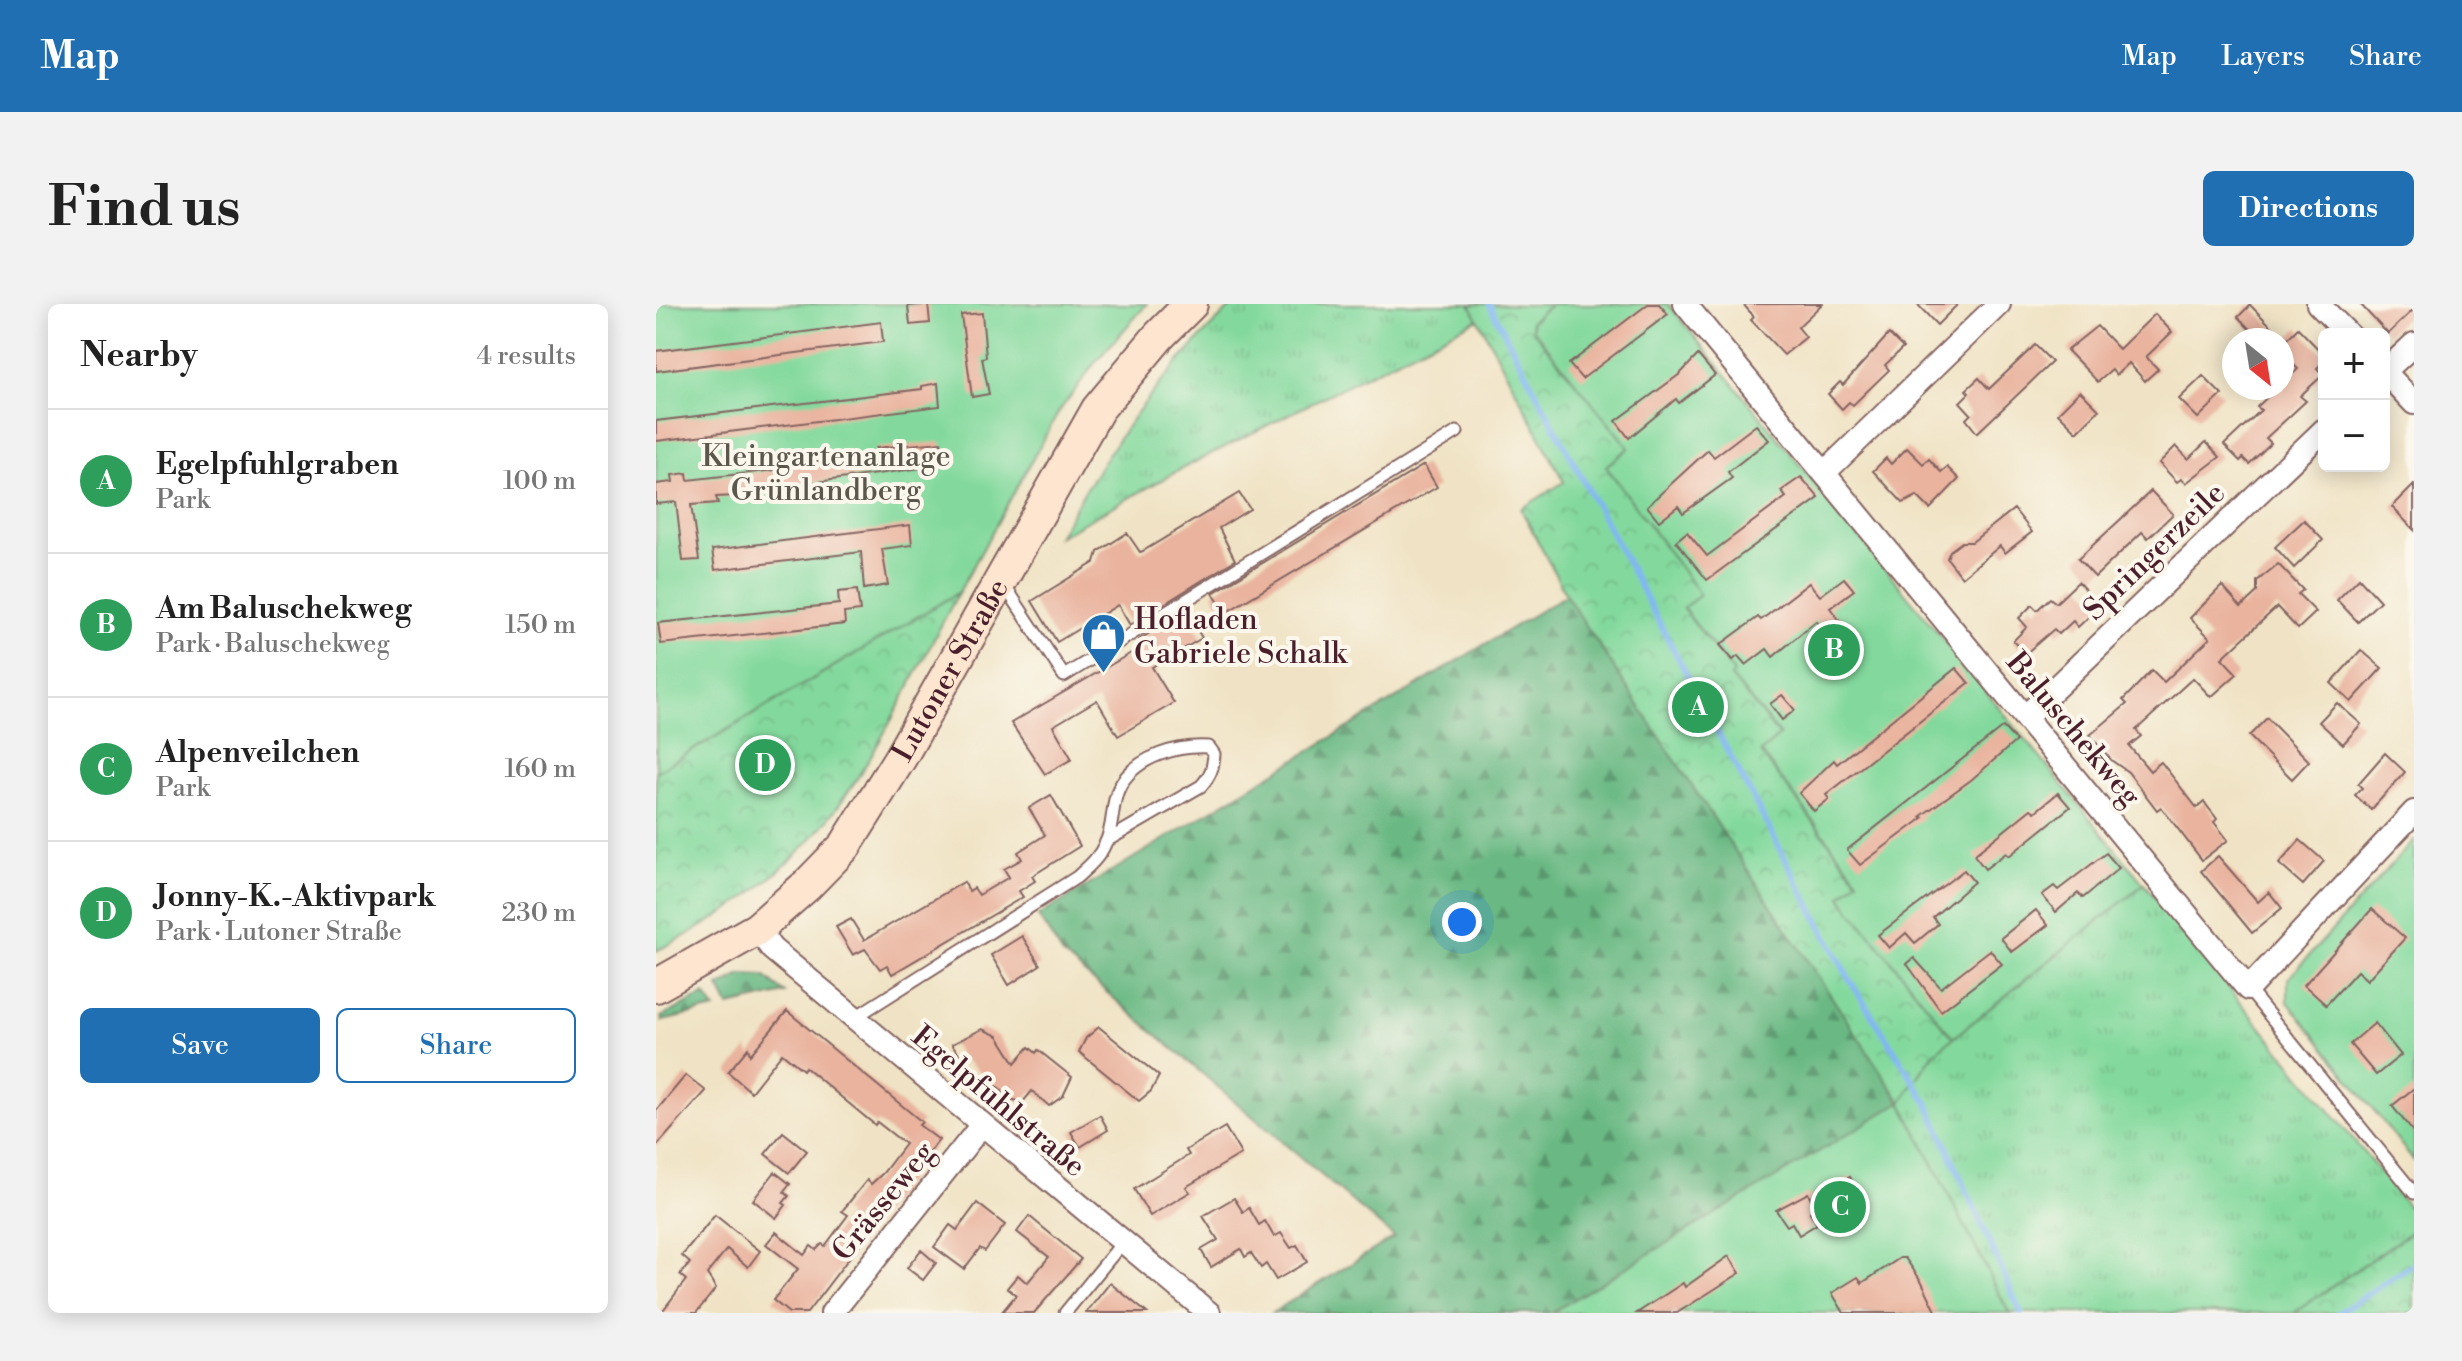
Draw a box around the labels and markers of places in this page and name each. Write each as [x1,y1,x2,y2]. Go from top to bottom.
place label: Hofladen Gabriele Schalk [1134,601,1348,673]
shop icon: Hofladen Gabriele Schalk [1079,612,1127,675]
pin: B [1808,620,1860,680]
pin: A [1672,677,1724,737]
pin: D [739,735,791,795]
pin: C [1814,1177,1866,1237]

